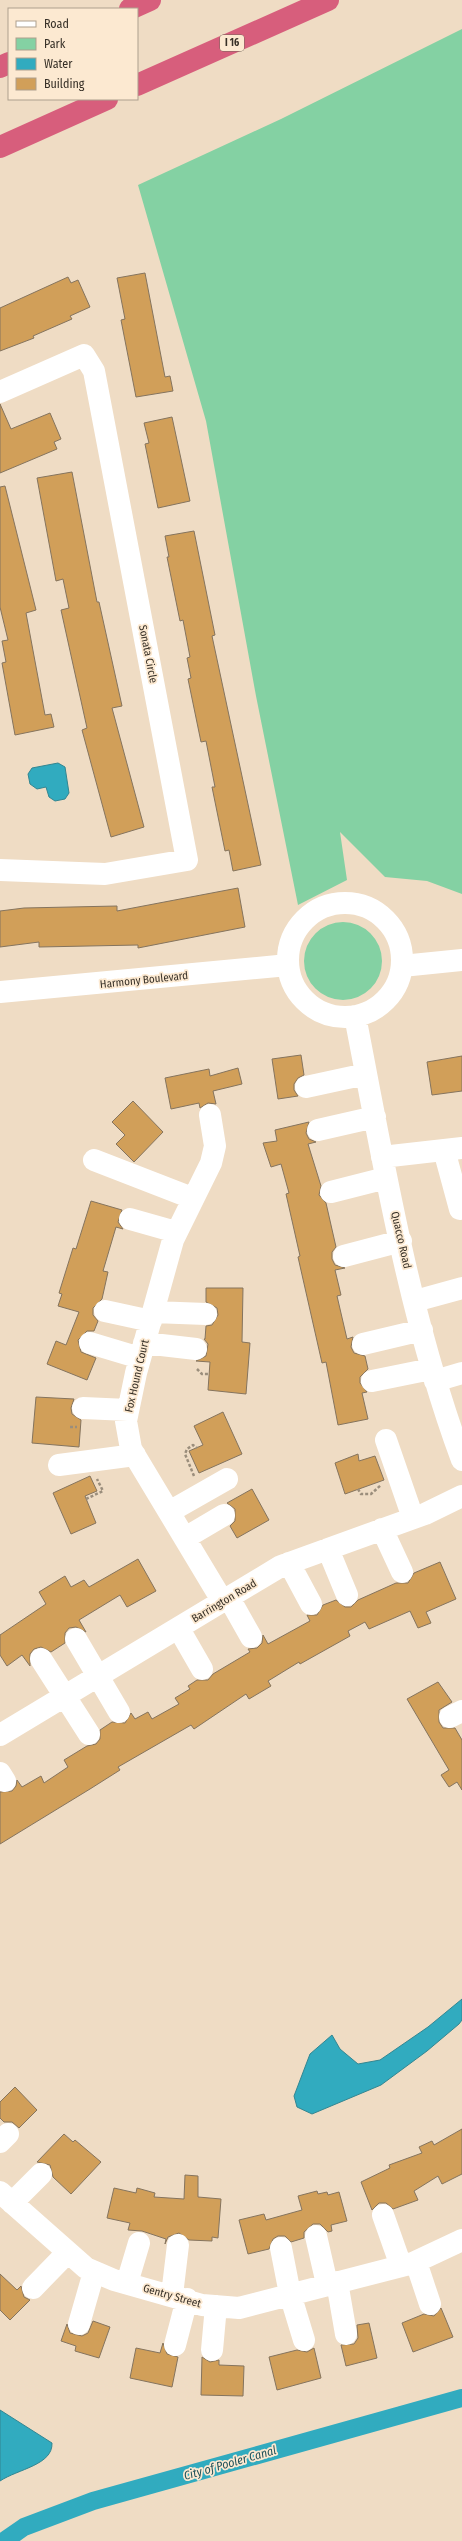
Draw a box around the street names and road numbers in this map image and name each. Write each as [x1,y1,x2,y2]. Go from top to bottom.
road number: I 16 [220,35,244,51]
street label: Sonata Circle [136,624,160,684]
street label: Harmony Boulevard [99,969,189,991]
street label: Quacco Road [388,1210,414,1270]
street label: Fox Hound Court [122,1338,152,1414]
street label: Barrington Road [189,1577,259,1625]
street label: Gentry Street [142,2282,203,2311]

